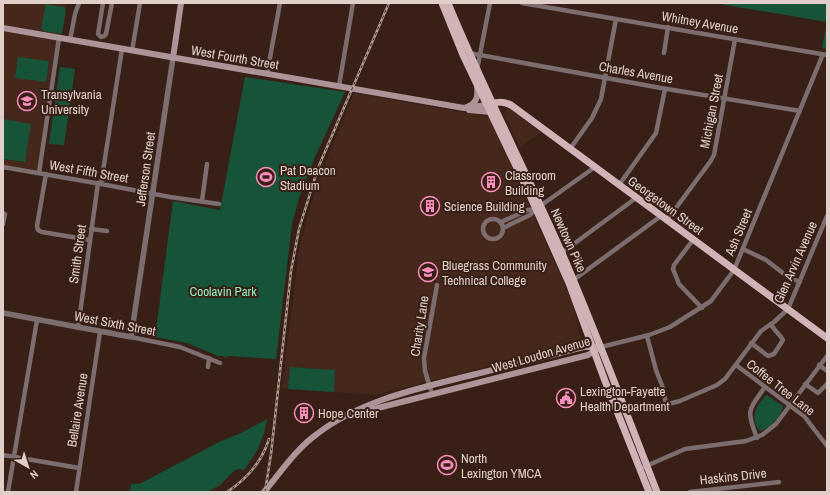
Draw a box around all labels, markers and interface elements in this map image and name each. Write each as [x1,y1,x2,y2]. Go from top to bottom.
street label: Whitney Avenue [660,7,740,38]
street label: West Fourth Street [190,41,280,74]
street label: Charles Avenue [597,58,674,87]
street label: Michigan Street [696,73,727,150]
place label: Transylvania University [41,86,102,118]
school or university icon: Transylvania University [16,90,38,112]
street label: Jefferson Street [132,131,159,207]
street label: West Fifth Street [48,156,130,187]
place label: Pat Deacon Stadium [280,162,336,194]
sports icon: Pat Deacon Stadium [255,166,277,188]
place label: Classroom Building [505,167,556,199]
building icon: Classroom Building [480,171,502,193]
street label: Georgetown Street [625,172,707,239]
building icon: Science Building [419,195,441,217]
place label: Science Building [444,198,525,215]
street label: Newtown Pike [547,206,590,275]
street label: Ash Street [721,206,756,259]
street label: Glen Arvin Avenue [770,218,821,306]
street label: Smith Street [65,224,90,285]
place label: Bluegrass Community Technical College [442,257,548,289]
school or university icon: Bluegrass Community Technical College [417,261,439,283]
park label: Coolavin Park [190,283,257,300]
street label: Charity Lane [406,295,433,358]
street label: West Sixth Street [73,307,157,340]
street label: West Loudon Avenue [490,332,592,377]
street label: Coffee Tree Lane [743,355,818,419]
street label: Bellaire Avenue [63,372,92,448]
place label: Lexington-Fayette Health Department [580,383,670,415]
public building icon: Lexington-Fayette Health Department [555,387,577,409]
building icon: Hope Center [293,402,315,424]
place label: Hope Center [318,405,379,422]
north arrow [8,447,48,487]
place label: North Lexington YMCA [461,450,542,482]
sports icon: North Lexington YMCA [436,454,458,476]
street label: Haskins Drive [699,465,767,488]
text: N [27,467,41,482]

